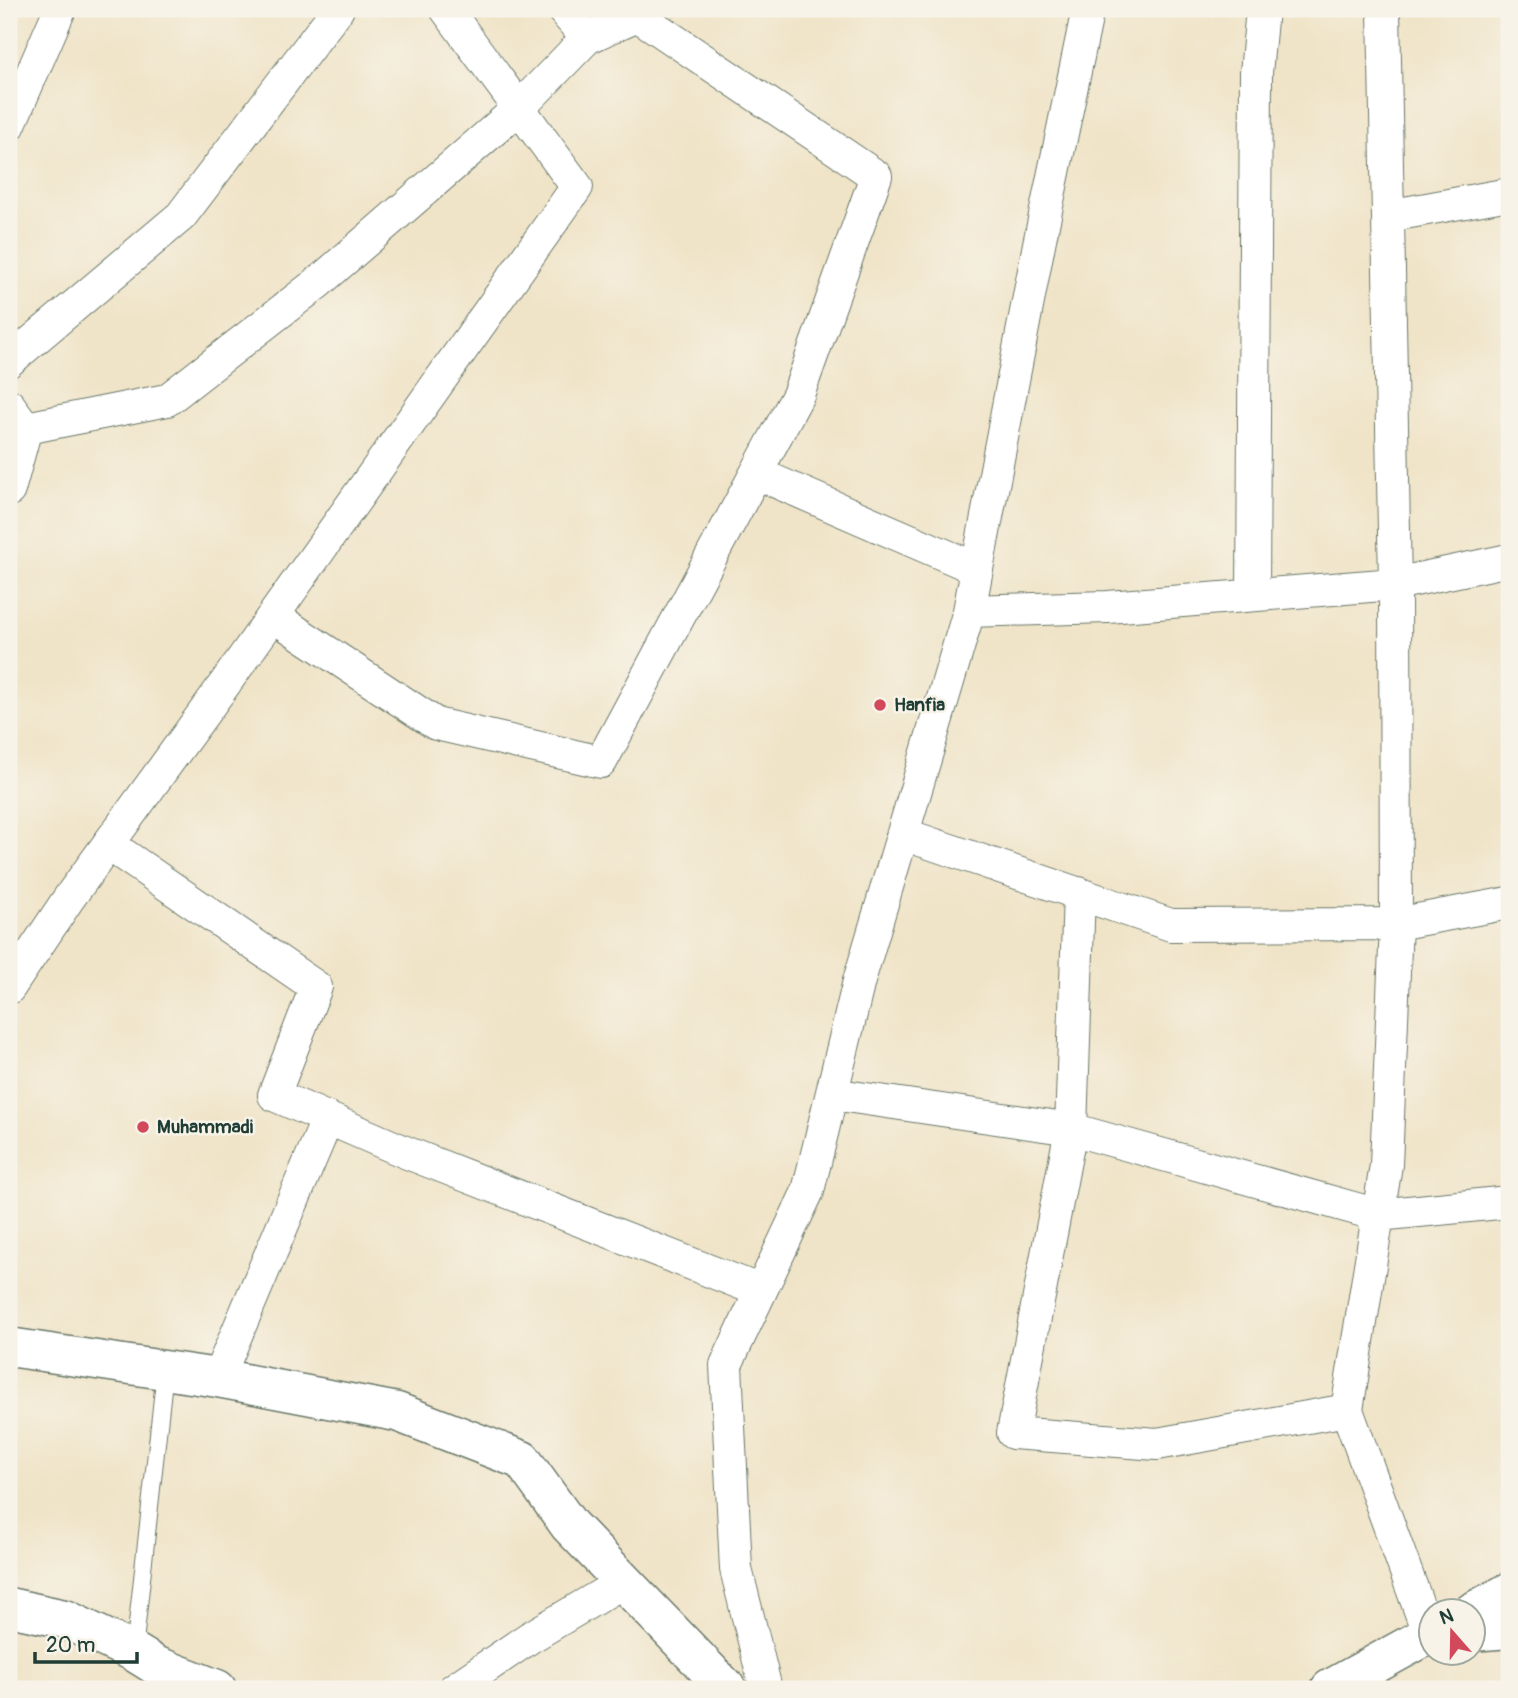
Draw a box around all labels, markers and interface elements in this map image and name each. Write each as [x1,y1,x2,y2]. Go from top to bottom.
place label: Hanfia [894,693,945,717]
marker: Hanfia [872,697,888,713]
place label: Muhammadi [157,1115,254,1139]
marker: Muhammadi [135,1119,151,1135]
north arrow [1416,1596,1486,1666]
text: N [1436,1603,1457,1630]
scale bar [35,1621,136,1665]
text: 20 m [46,1632,95,1659]

